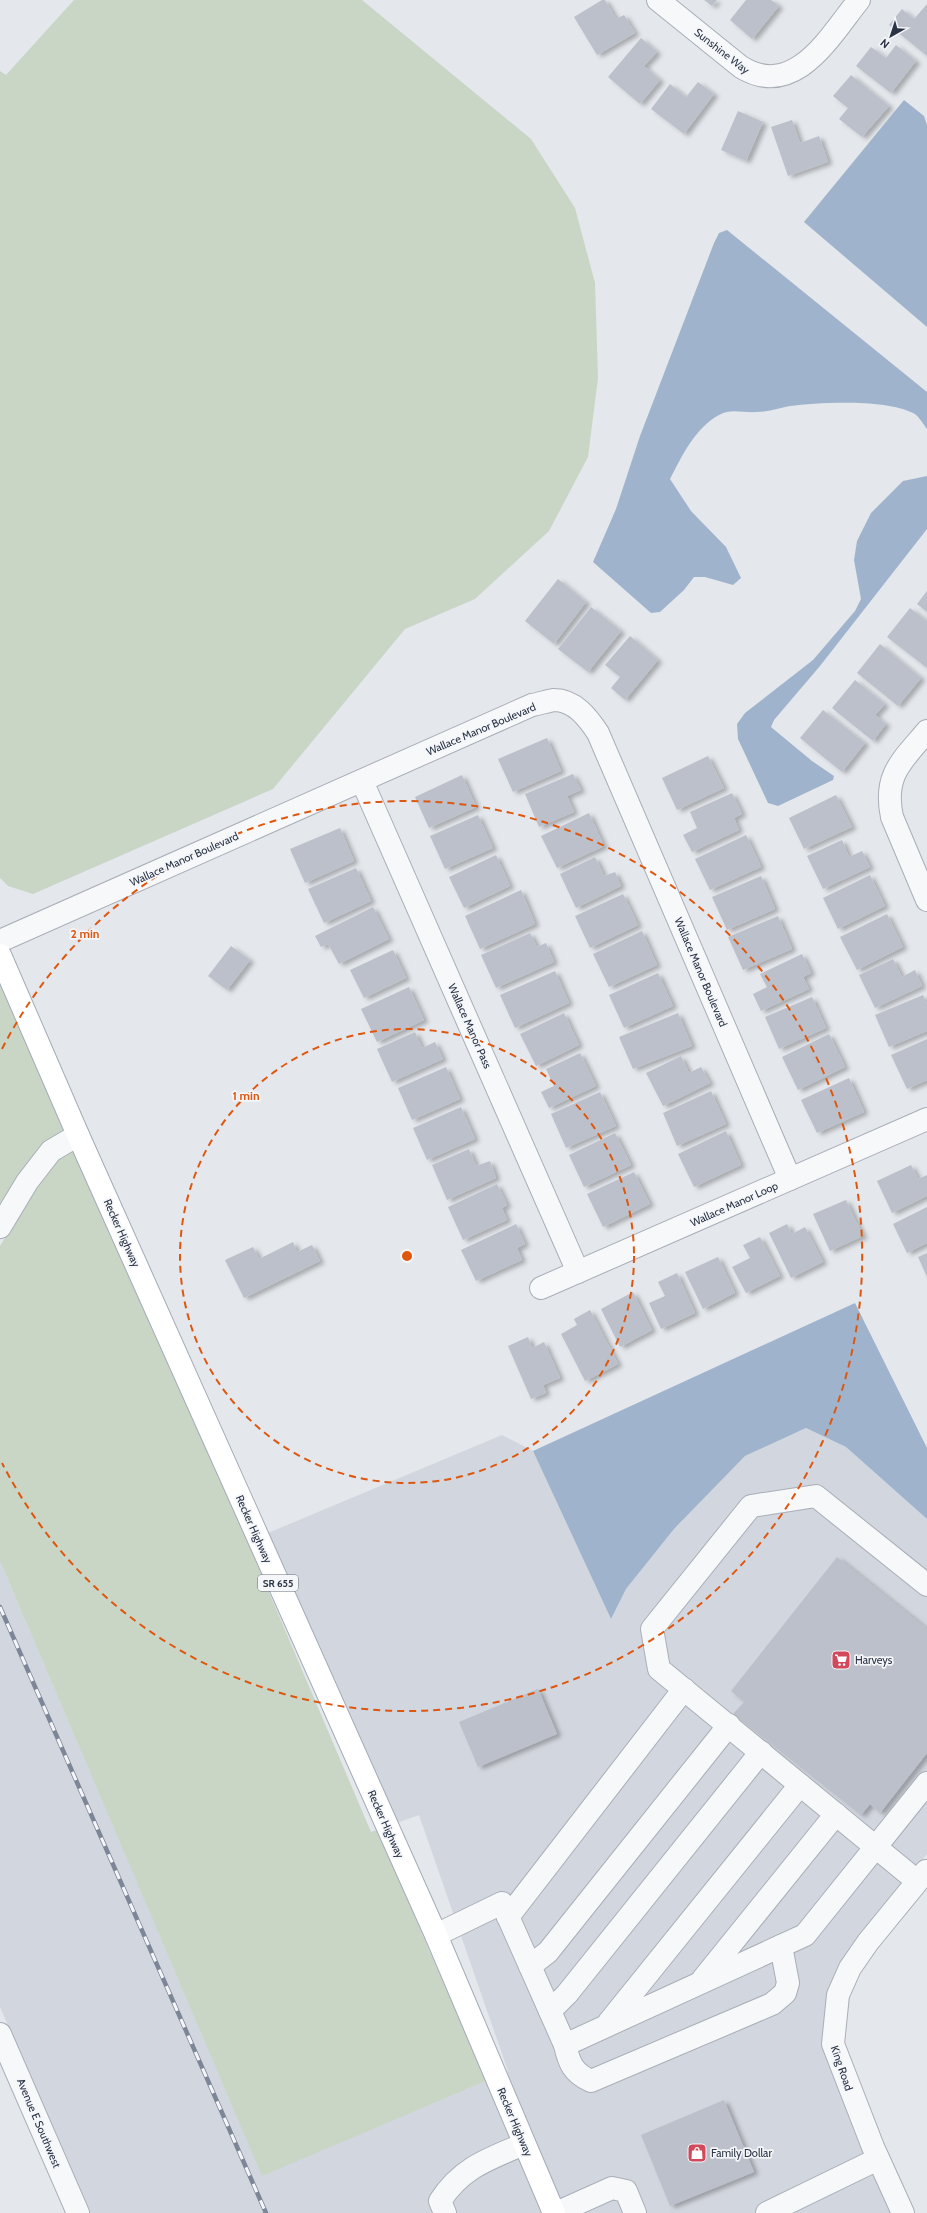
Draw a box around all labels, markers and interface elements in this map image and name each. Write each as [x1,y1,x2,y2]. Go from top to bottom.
north arrow [871,16,911,56]
street label: Sunshine Way [692,25,753,77]
text: N [877,36,892,52]
street label: Wallace Manor Boulevard [424,700,538,758]
street label: Wallace Manor Boulevard [127,829,241,889]
street label: Wallace Manor Boulevard [672,915,730,1029]
text: 2 min [71,926,99,941]
street label: Wallace Manor Pass [445,981,495,1071]
text: 1 min [232,1088,260,1103]
street label: Wallace Manor Loop [688,1178,780,1230]
street label: Recker Highway [101,1197,143,1270]
centre of rings [400,1249,414,1263]
street label: Recker Highway [233,1493,275,1566]
road number: SR 655 [258,1575,298,1591]
supermarket icon: Harveys [830,1649,852,1671]
place label: Harveys [855,1653,893,1667]
street label: Recker Highway [365,1788,407,1861]
street label: King Road [828,2044,856,2092]
street label: Avenue E Southwest [14,2076,64,2170]
street label: Recker Highway [494,2086,536,2159]
shop icon: Family Dollar [686,2142,708,2164]
place label: Family Dollar [711,2146,772,2160]

